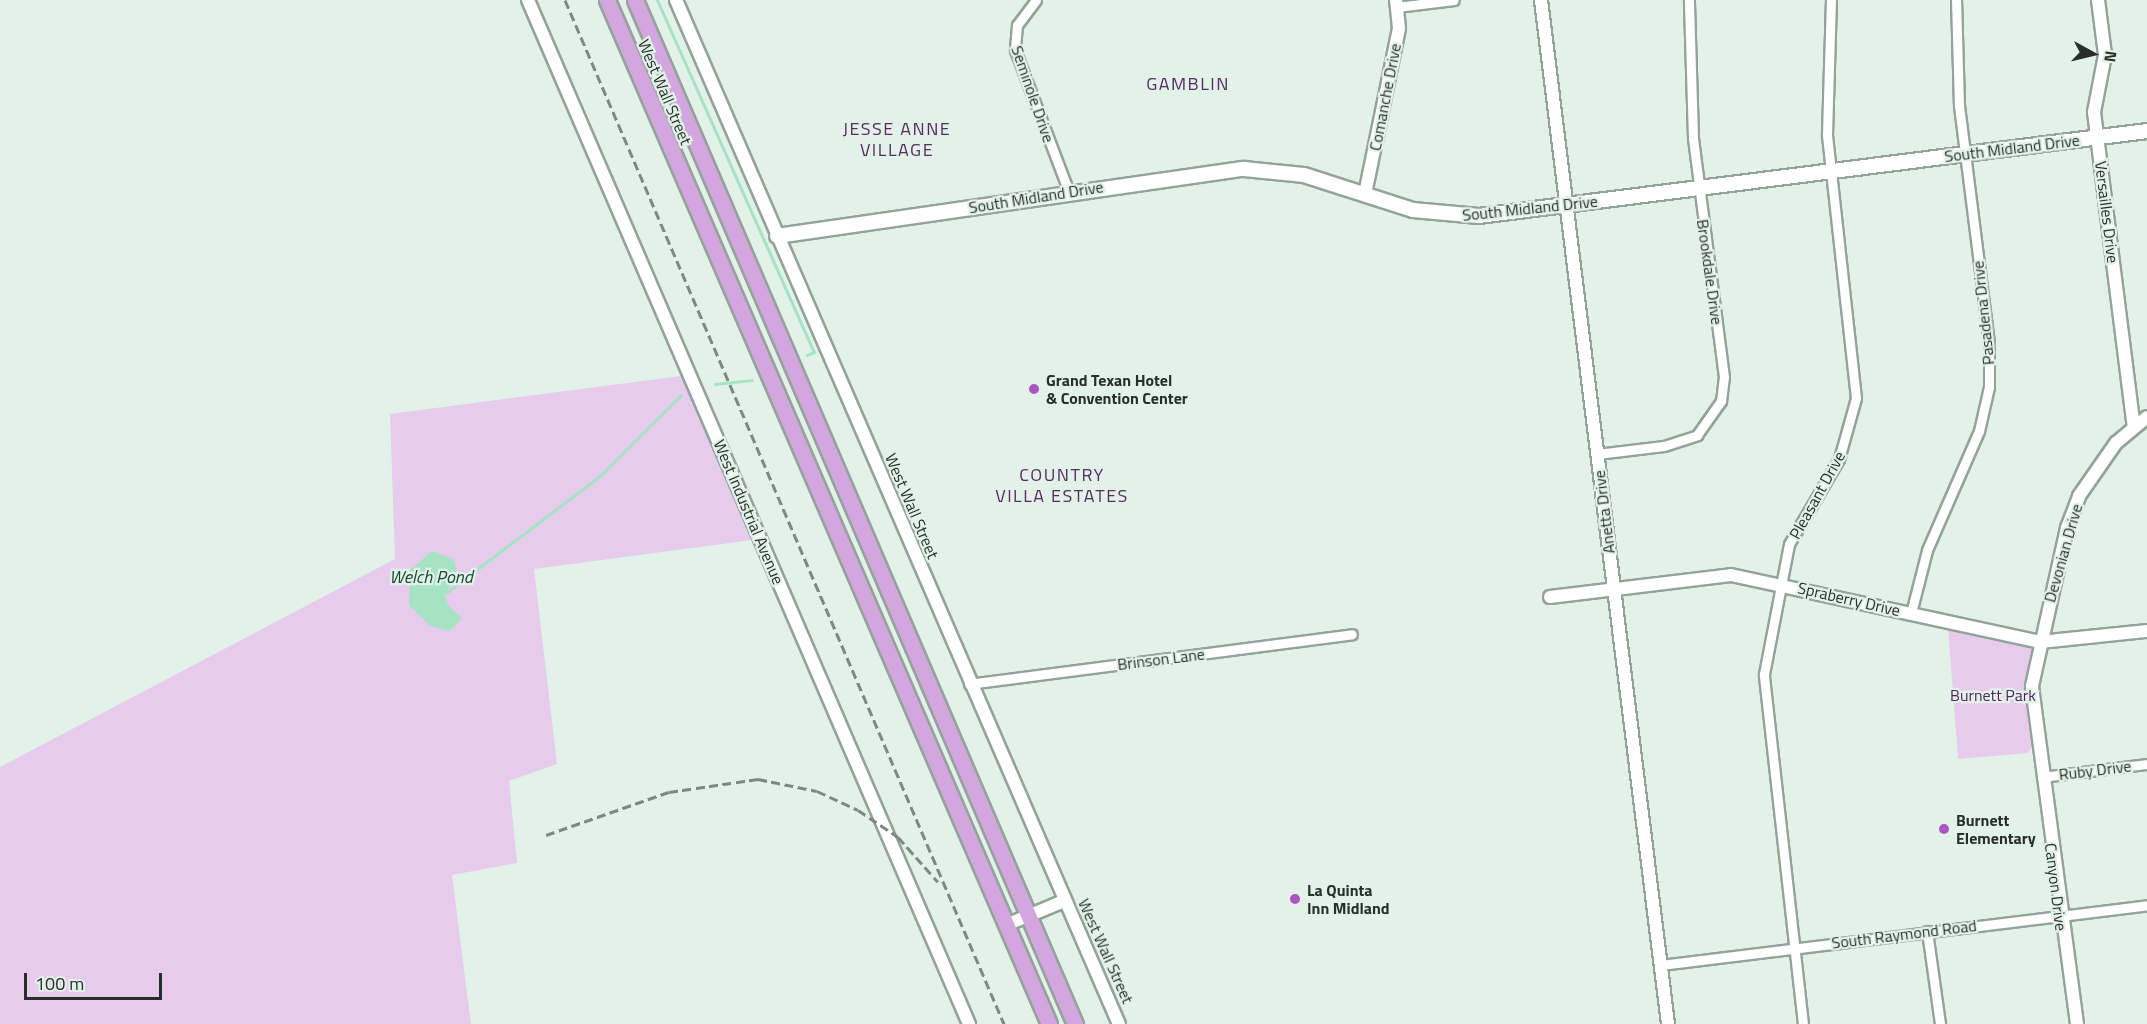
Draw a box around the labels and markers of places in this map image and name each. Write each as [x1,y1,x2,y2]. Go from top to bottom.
place label: Grand Texan Hotel & Convention Center [1046,370,1188,408]
marker: Grand Texan Hotel & Convention Center [1027,382,1041,396]
place label: Burnett Elementary [1956,810,2036,848]
marker: Burnett Elementary [1937,822,1951,836]
place label: La Quinta Inn Midland [1307,880,1390,918]
marker: La Quinta Inn Midland [1288,892,1302,906]

